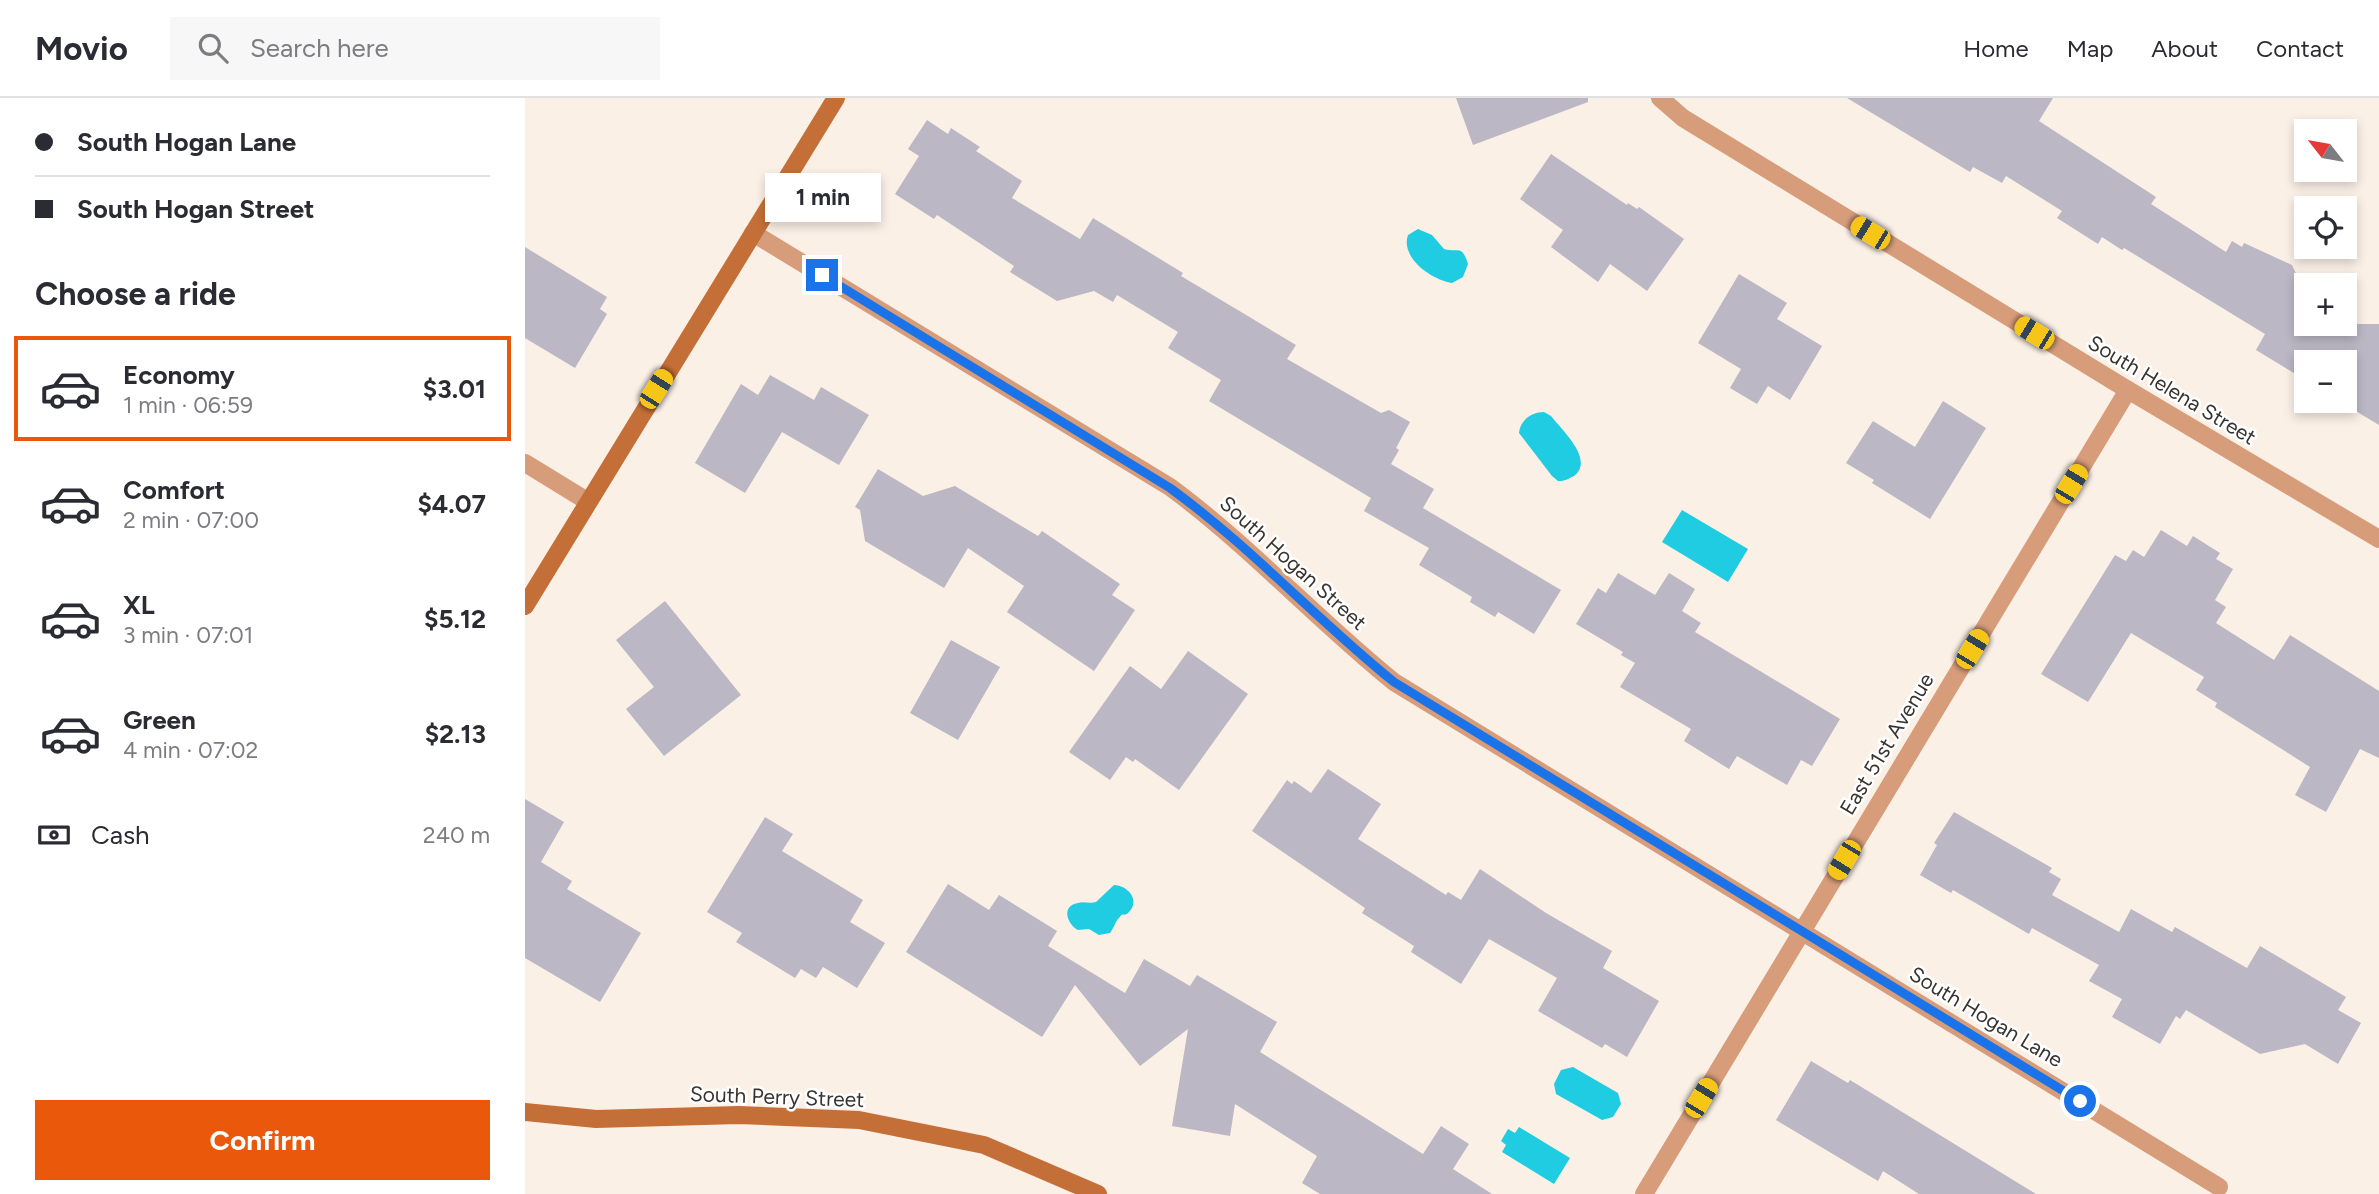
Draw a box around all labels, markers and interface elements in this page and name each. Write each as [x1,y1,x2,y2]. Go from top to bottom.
search box [170,17,660,80]
text: Movio [35,29,128,68]
icon: search [194,29,232,67]
text: Search here [250,32,389,64]
text: Home [1963,34,2029,63]
text: Map [2067,34,2113,63]
text: About [2151,34,2218,63]
text: Contact [2256,34,2344,63]
north arrow [2294,119,2357,182]
map controls [2294,119,2357,413]
text: South Hogan Lane [77,126,296,158]
callout: 1 min [764,174,880,222]
text: 1 min [796,183,850,211]
text: South Hogan Street [77,193,315,225]
button: locate [2294,196,2357,259]
car [1847,213,1894,253]
route end [806,259,838,291]
button: + [2294,273,2357,336]
text: Choose a ride [35,275,236,313]
car [2011,313,2058,353]
street label: South Helena Street [2084,330,2261,450]
button: − [2294,350,2357,413]
icon: car [39,357,102,420]
text: Economy [123,359,235,391]
car [636,366,677,412]
text: $3.01 [423,373,486,405]
text: 1 min · 06:59 [123,391,253,419]
car [2052,461,2091,507]
icon: car [39,472,102,535]
text: Comfort [123,474,225,506]
text: $4.07 [417,488,486,520]
street label: South Hogan Street [1215,490,1372,635]
text: 2 min · 07:00 [123,506,259,534]
icon: car [39,587,102,650]
text: XL [123,589,155,621]
text: $5.12 [424,603,486,635]
text: 3 min · 07:01 [123,621,253,649]
car [1953,626,1992,672]
street label: East 51st Avenue [1834,668,1939,819]
icon: car [39,702,102,765]
text: Green [123,704,196,736]
text: $2.13 [425,718,486,750]
text: 4 min · 07:02 [123,736,258,764]
icon: cash [35,816,73,854]
text: Cash [91,819,150,851]
text: 240 m [423,821,490,849]
car [1825,837,1864,883]
street label: South Hogan Lane [1905,961,2067,1072]
car [1682,1075,1721,1121]
street label: South Perry Street [689,1081,865,1112]
route start [2064,1085,2096,1117]
button: Confirm [35,1100,490,1180]

